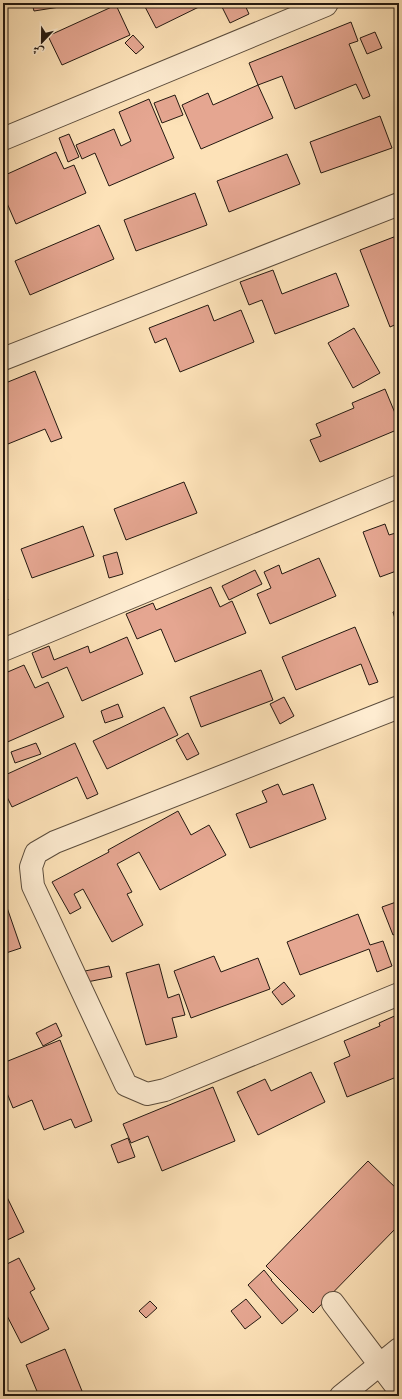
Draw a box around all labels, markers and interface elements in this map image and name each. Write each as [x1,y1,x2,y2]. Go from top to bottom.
north arrow [22,22,62,62]
text: ش [30,42,46,60]

